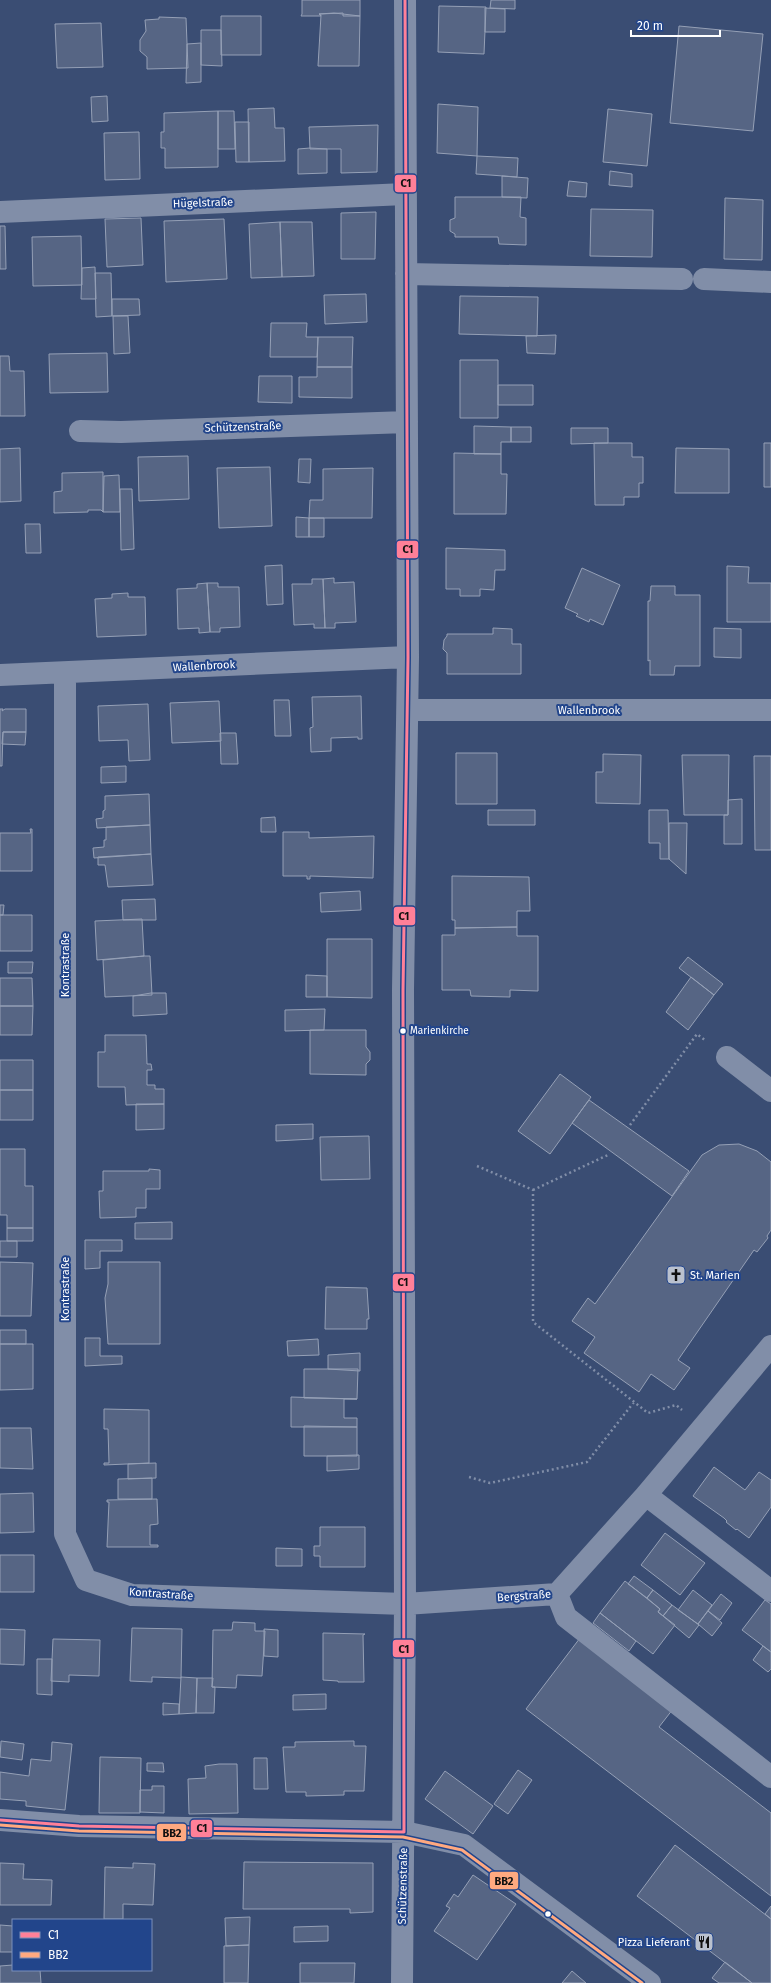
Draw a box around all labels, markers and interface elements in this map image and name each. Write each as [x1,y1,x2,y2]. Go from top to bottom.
scale bar [631,12,720,38]
text: 20 m [637,19,663,33]
line badge: C1 [394,174,417,193]
text: C1 [401,177,411,190]
street label: Hügelstraße [173,195,233,211]
street label: Schützenstraße [204,419,282,435]
line badge: C1 [396,540,419,559]
text: C1 [403,543,413,556]
street label: Wallenbrook [172,658,236,674]
street label: Wallenbrook [558,704,621,717]
line badge: C1 [393,906,416,926]
text: C1 [399,910,409,923]
street label: Kontrastraße [59,933,72,997]
place label: Marienkirche [410,1025,469,1037]
marker: Marienkirche [398,1026,408,1036]
street label: Kontrastraße [59,1257,72,1321]
church icon: St. Marien [665,1264,687,1286]
place label: St. Marien [690,1269,740,1282]
line badge: C1 [392,1273,415,1292]
text: C1 [398,1276,408,1289]
street label: Kontrastraße [128,1585,194,1603]
street label: Bergstraße [497,1588,551,1604]
line badge: C1 [392,1639,415,1658]
text: C1 [399,1643,409,1656]
line badge: C1 [190,1819,213,1838]
text: C1 [197,1822,207,1835]
line badge: BB2 [156,1823,187,1842]
text: BB2 [162,1827,182,1840]
street label: Schützenstraße [396,1848,410,1924]
line badge: BB2 [489,1871,519,1890]
text: BB2 [494,1875,514,1888]
unlabelled marker [543,1909,553,1919]
legend [12,1919,152,1971]
text: C1 [48,1928,59,1942]
restaurant icon: Pizza Lieferant [693,1931,715,1953]
place label: Pizza Lieferant [618,1936,690,1949]
text: BB2 [48,1948,68,1962]

